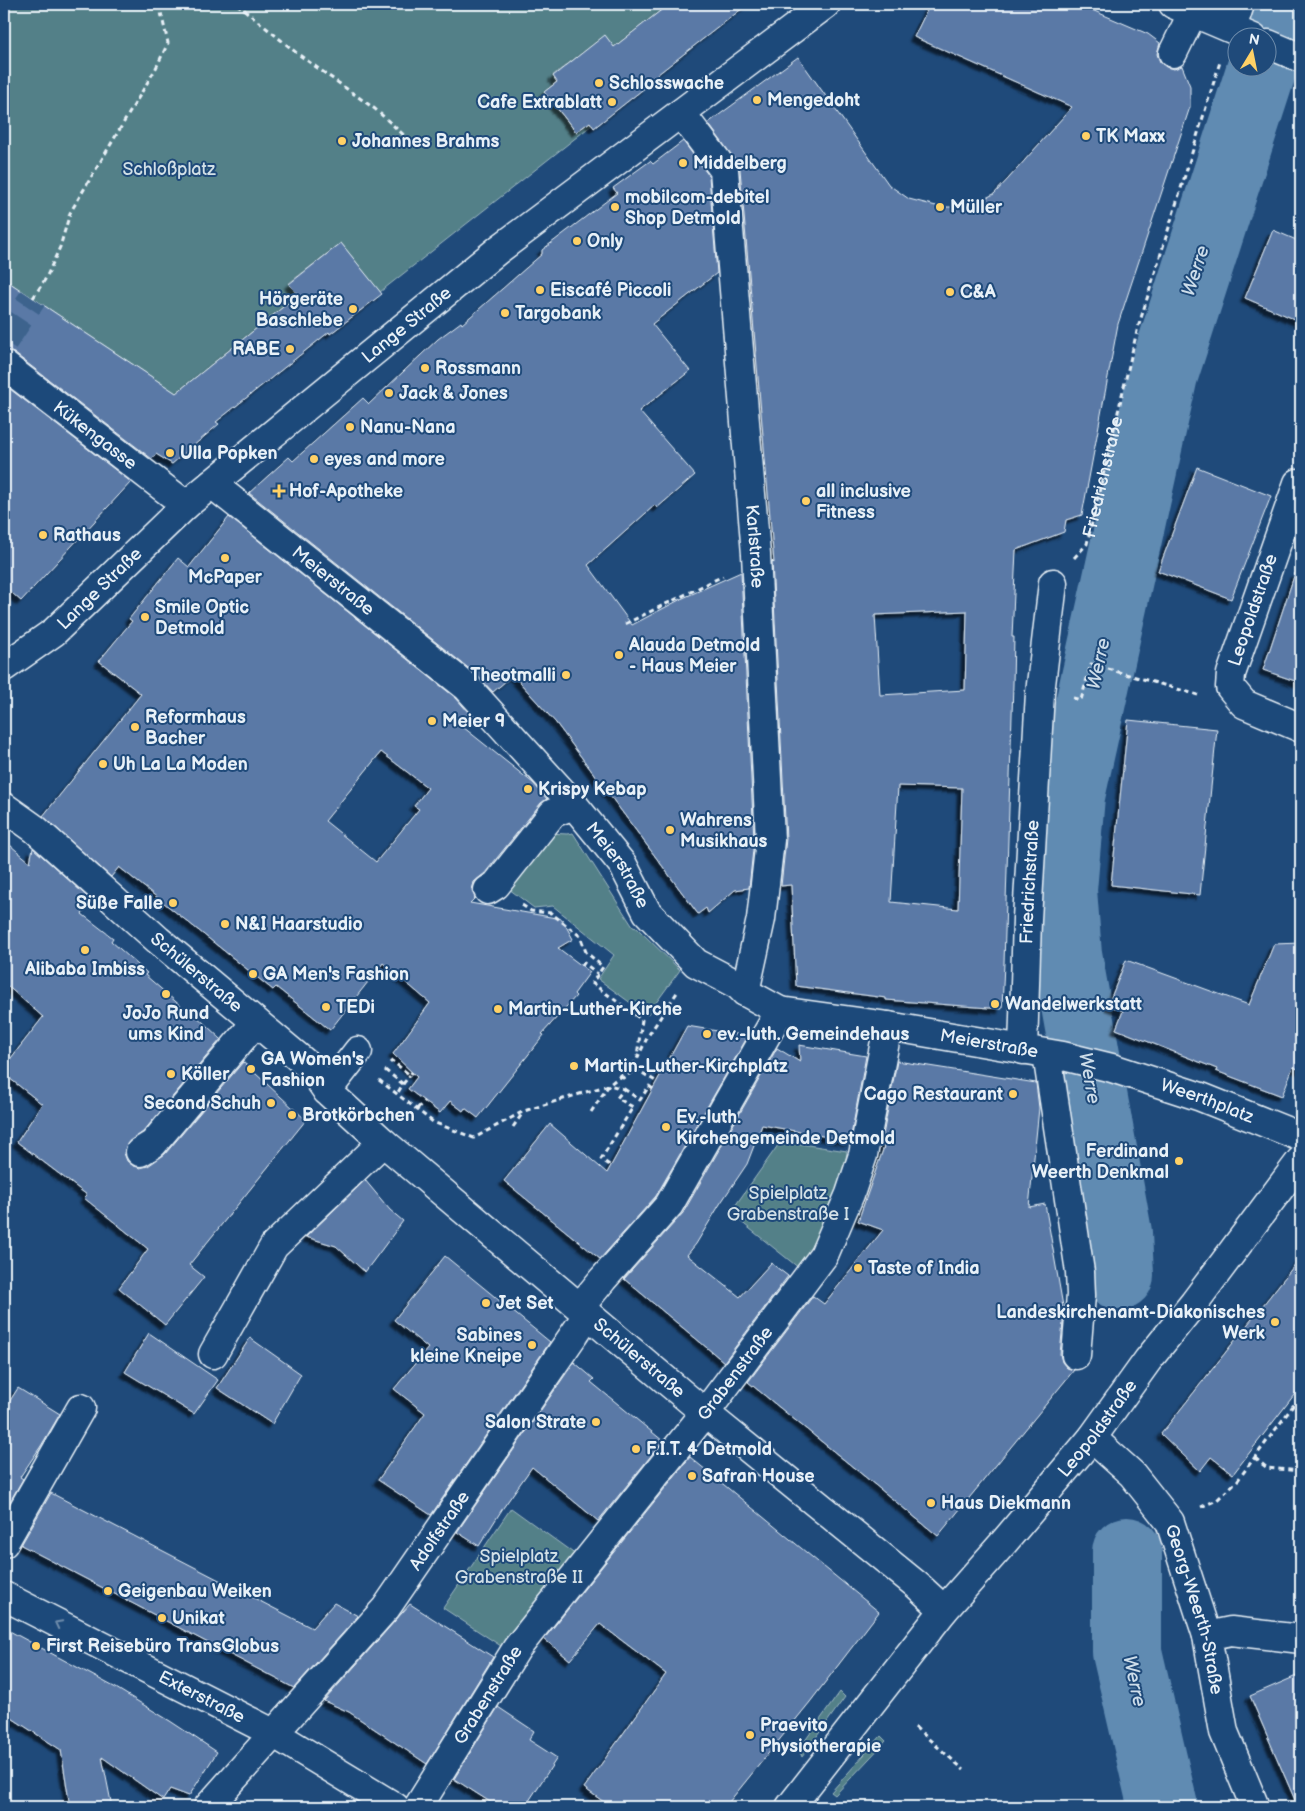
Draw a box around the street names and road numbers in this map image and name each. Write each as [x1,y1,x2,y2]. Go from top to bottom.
street label: Lange Straße [358,282,456,367]
street label: Kükengasse [49,396,141,474]
street label: Friedrichstraße [1078,414,1127,540]
street label: Karlstraße [741,504,768,589]
street label: Meierstraße [288,541,379,620]
street label: Lange Straße [53,543,146,634]
street label: Leopoldstraße [1224,551,1282,669]
street label: Meierstraße [582,818,654,912]
street label: Friedrichstraße [1016,819,1043,945]
street label: Schülerstraße [146,928,247,1017]
street label: Meierstraße [939,1025,1040,1062]
street label: Weerthplatz [1158,1074,1257,1128]
street label: Schülerstraße [589,1313,690,1402]
street label: Grabenstraße [693,1322,777,1424]
street label: Leopoldstraße [1053,1375,1141,1481]
street label: Adolfstraße [405,1486,474,1574]
street label: Georg-Weerth-Straße [1161,1522,1228,1696]
street label: Grabenstraße [449,1641,527,1748]
street label: Exterstraße [155,1666,249,1728]

